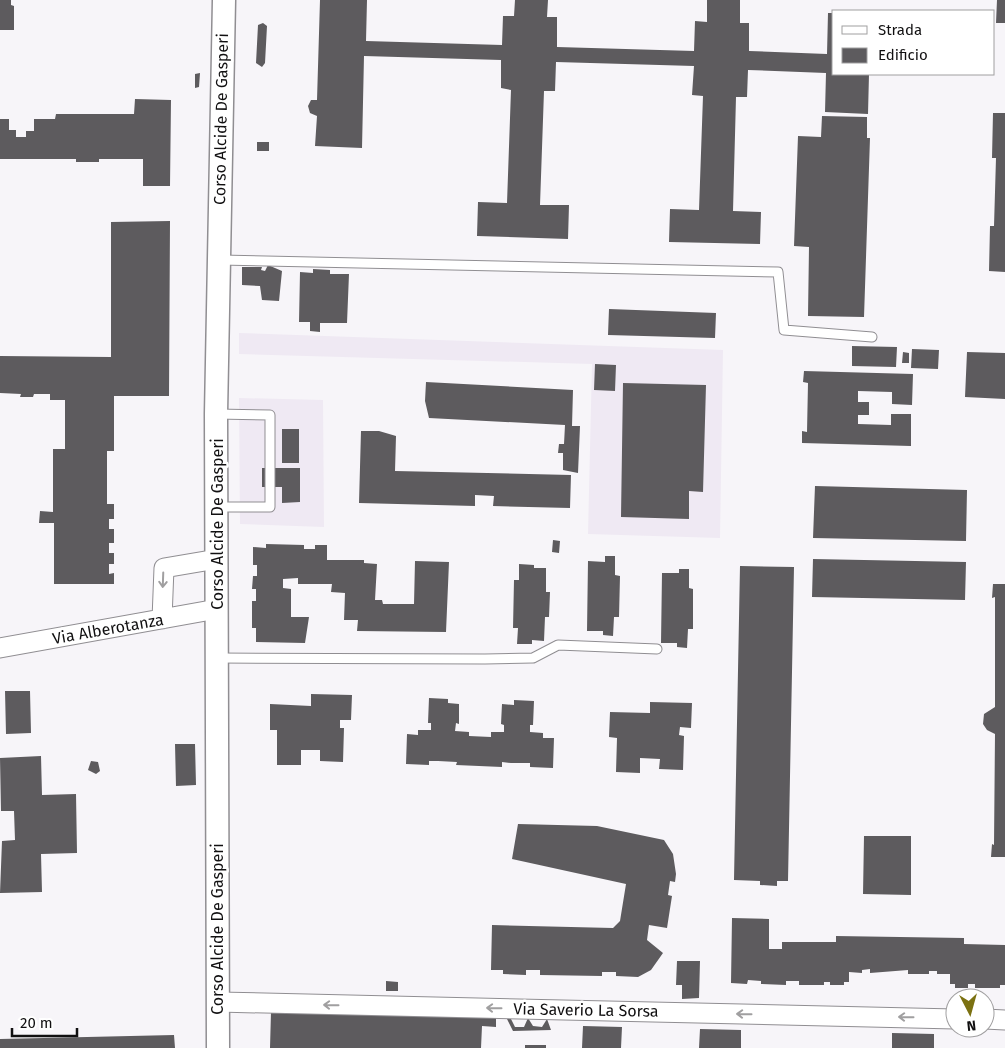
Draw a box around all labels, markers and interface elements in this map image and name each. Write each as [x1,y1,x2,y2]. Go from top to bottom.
legend [832,10,995,75]
text: Strada [878,21,922,39]
street label: Corso Alcide De Gasperi [210,33,232,205]
text: Edificio [878,46,928,64]
street label: Corso Alcide De Gasperi [208,438,227,610]
one-way arrow [159,572,168,588]
street label: Via Alberotanza [51,610,165,648]
street label: Corso Alcide De Gasperi [208,843,227,1015]
north arrow [945,988,995,1038]
street label: Via Saverio La Sorsa [513,999,659,1021]
one-way arrow [324,1000,340,1010]
one-way arrow [486,1004,502,1013]
scale bar [12,1006,78,1038]
one-way arrow [736,1009,752,1019]
one-way arrow [899,1013,915,1022]
text: 20 m [20,1014,53,1032]
text: N [966,1016,977,1034]

